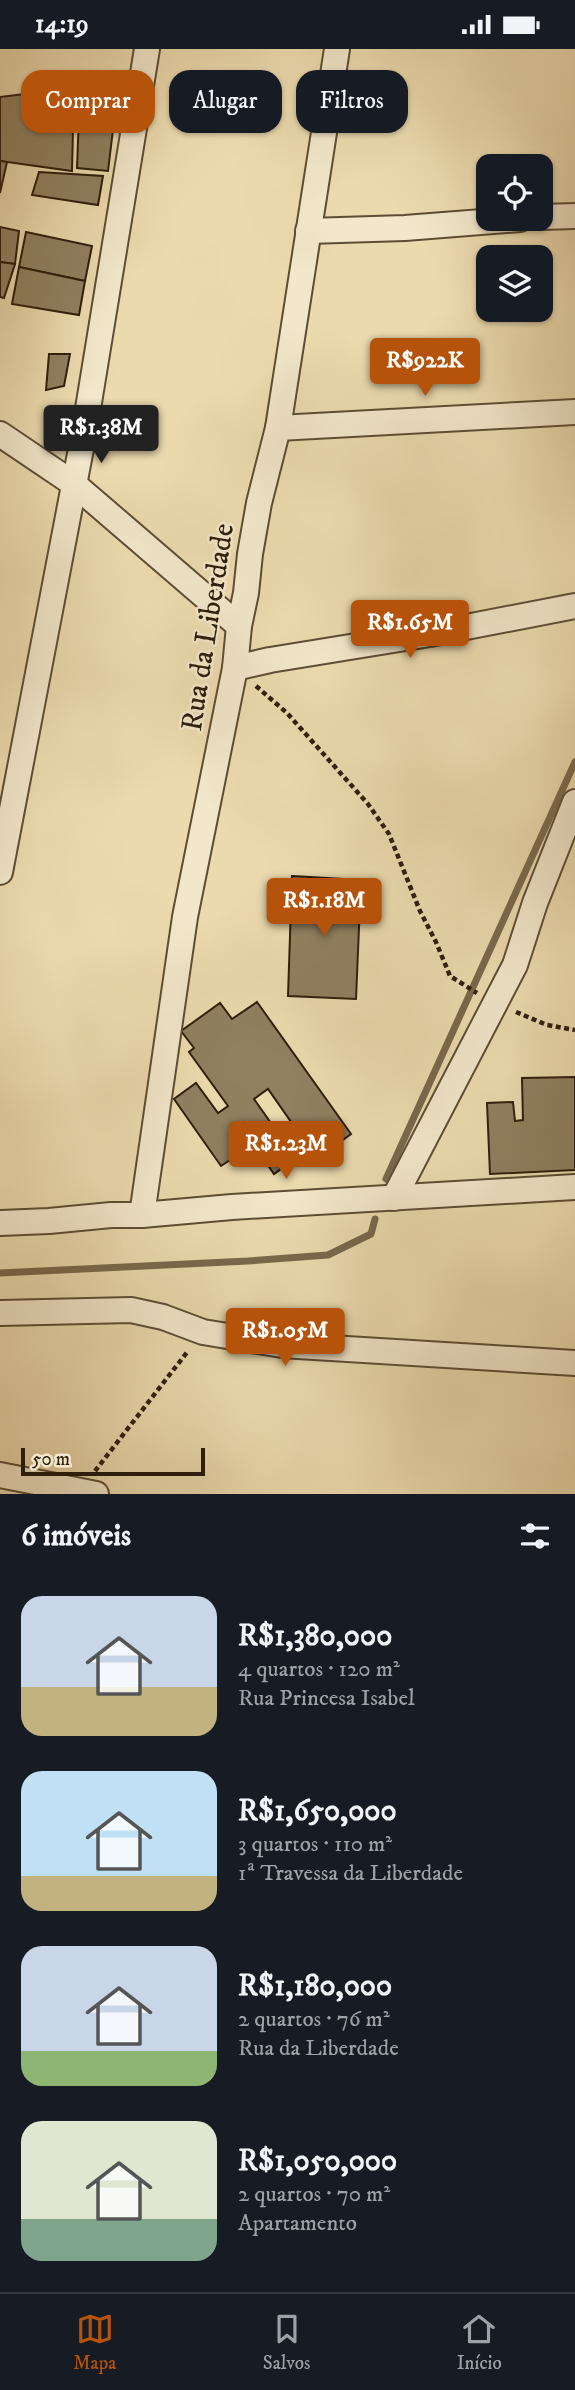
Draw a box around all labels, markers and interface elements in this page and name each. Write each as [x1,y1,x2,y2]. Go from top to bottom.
text: 14:19 [35,8,89,41]
chip: Comprar [21,70,155,133]
chip: Alugar [169,70,282,133]
chip: Filtros [296,70,408,133]
map controls [476,154,553,322]
button: locate [476,154,553,231]
button: layers [476,245,553,322]
pin: R$922K [368,339,482,398]
text: R$922K [386,346,464,375]
pin: R$1.38M [36,405,166,465]
text: R$1.38M [60,413,142,442]
street label: Rua da Liberdade [174,521,243,734]
pin: R$1.65M [345,601,475,660]
text: R$1.65M [367,608,453,637]
pin: R$1.18M [259,879,389,938]
text: R$1.18M [283,886,365,915]
pin: R$1.23M [221,1121,351,1181]
text: R$1.23M [245,1129,327,1158]
pin: R$1.05M [220,1309,350,1368]
text: R$1.05M [242,1316,328,1345]
scale bar [21,1445,205,1477]
text: 50 m [32,1448,70,1471]
icon: filters [516,1517,554,1555]
text: 6 imóveis [21,1518,131,1555]
text: R$1,380,000 [238,1618,392,1655]
icon: home [77,1624,161,1708]
text: 4 quartos · 120 m² [238,1655,400,1684]
text: Rua Princesa Isabel [238,1684,415,1713]
text: R$1,650,000 [238,1793,397,1830]
icon: home [77,1799,161,1883]
text: 3 quartos · 110 m² [238,1830,392,1859]
text: 1ª Travessa da Liberdade [238,1859,463,1888]
text: R$1,180,000 [238,1968,392,2005]
icon: home [77,1974,161,2058]
text: 2 quartos · 76 m² [238,2005,390,2034]
text: Rua da Liberdade [238,2034,399,2063]
text: R$1,050,000 [238,2143,397,2180]
icon: home [77,2149,161,2233]
text: 2 quartos · 70 m² [238,2180,390,2209]
text: Apartamento [238,2209,357,2238]
tab: Mapa [73,2310,116,2375]
tab: Salvos [263,2310,310,2375]
tab: Início [457,2310,502,2375]

